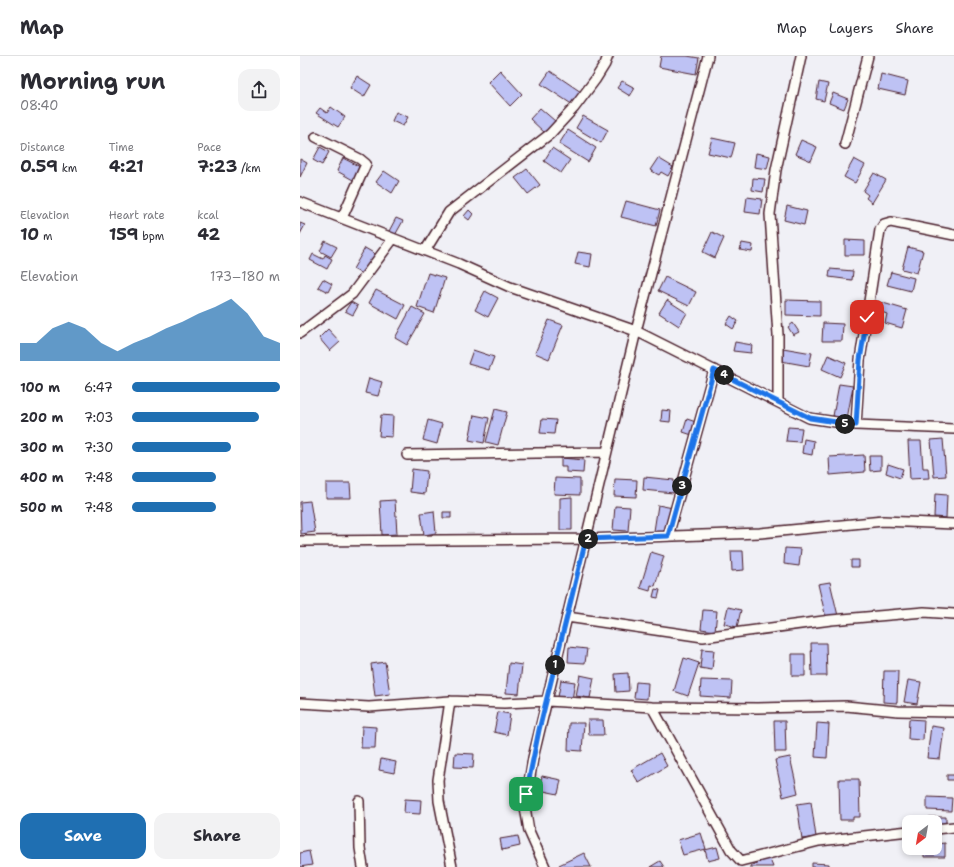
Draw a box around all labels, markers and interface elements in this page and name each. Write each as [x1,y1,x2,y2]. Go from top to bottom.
text: Map [20,15,64,40]
text: Map [777,19,807,37]
text: Layers [829,19,873,37]
text: Share [895,19,934,37]
text: Morning run [20,67,165,96]
button: share [238,69,280,111]
text: 08:40 [20,97,58,114]
text: Distance [20,140,65,155]
text: Time [109,140,134,155]
text: Pace [197,140,222,155]
text: 0.59 [20,155,58,177]
text: 4:21 [109,155,144,177]
text: 7:23 [197,155,237,177]
text: km [58,161,77,176]
text: /km [237,161,261,176]
text: Elevation [20,208,69,223]
text: Heart rate [109,208,165,223]
text: kcal [197,208,219,223]
text: 10 [20,223,39,245]
text: 159 [109,223,138,245]
text: 42 [197,223,220,245]
text: m [39,229,52,244]
text: bpm [138,229,164,244]
text: Elevation [20,268,78,285]
text: 173–180 m [210,268,280,285]
pin [850,300,884,334]
icon: check [856,306,878,328]
pin: 4 [714,365,734,385]
text: 4 [720,367,728,382]
text: 100 m [20,379,60,396]
text: 6:47 [84,379,113,396]
text: 200 m [20,409,63,426]
text: 7:03 [84,409,113,426]
pin: 5 [835,414,855,434]
text: 5 [842,416,848,431]
text: 300 m [20,439,64,456]
text: 7:30 [84,439,113,456]
text: 400 m [20,469,64,486]
text: 7:48 [84,469,113,486]
pin: 3 [672,476,692,496]
text: 3 [678,478,686,493]
text: 500 m [20,499,63,516]
text: 7:48 [84,499,113,516]
pin: 2 [578,529,598,549]
text: 2 [584,531,592,546]
pin: 1 [545,655,565,675]
text: 1 [552,657,558,672]
pin [509,777,543,811]
icon: arrive [515,783,537,805]
button: Save [20,813,146,859]
button: Share [154,813,280,859]
north arrow [902,815,942,855]
map controls [902,815,942,855]

